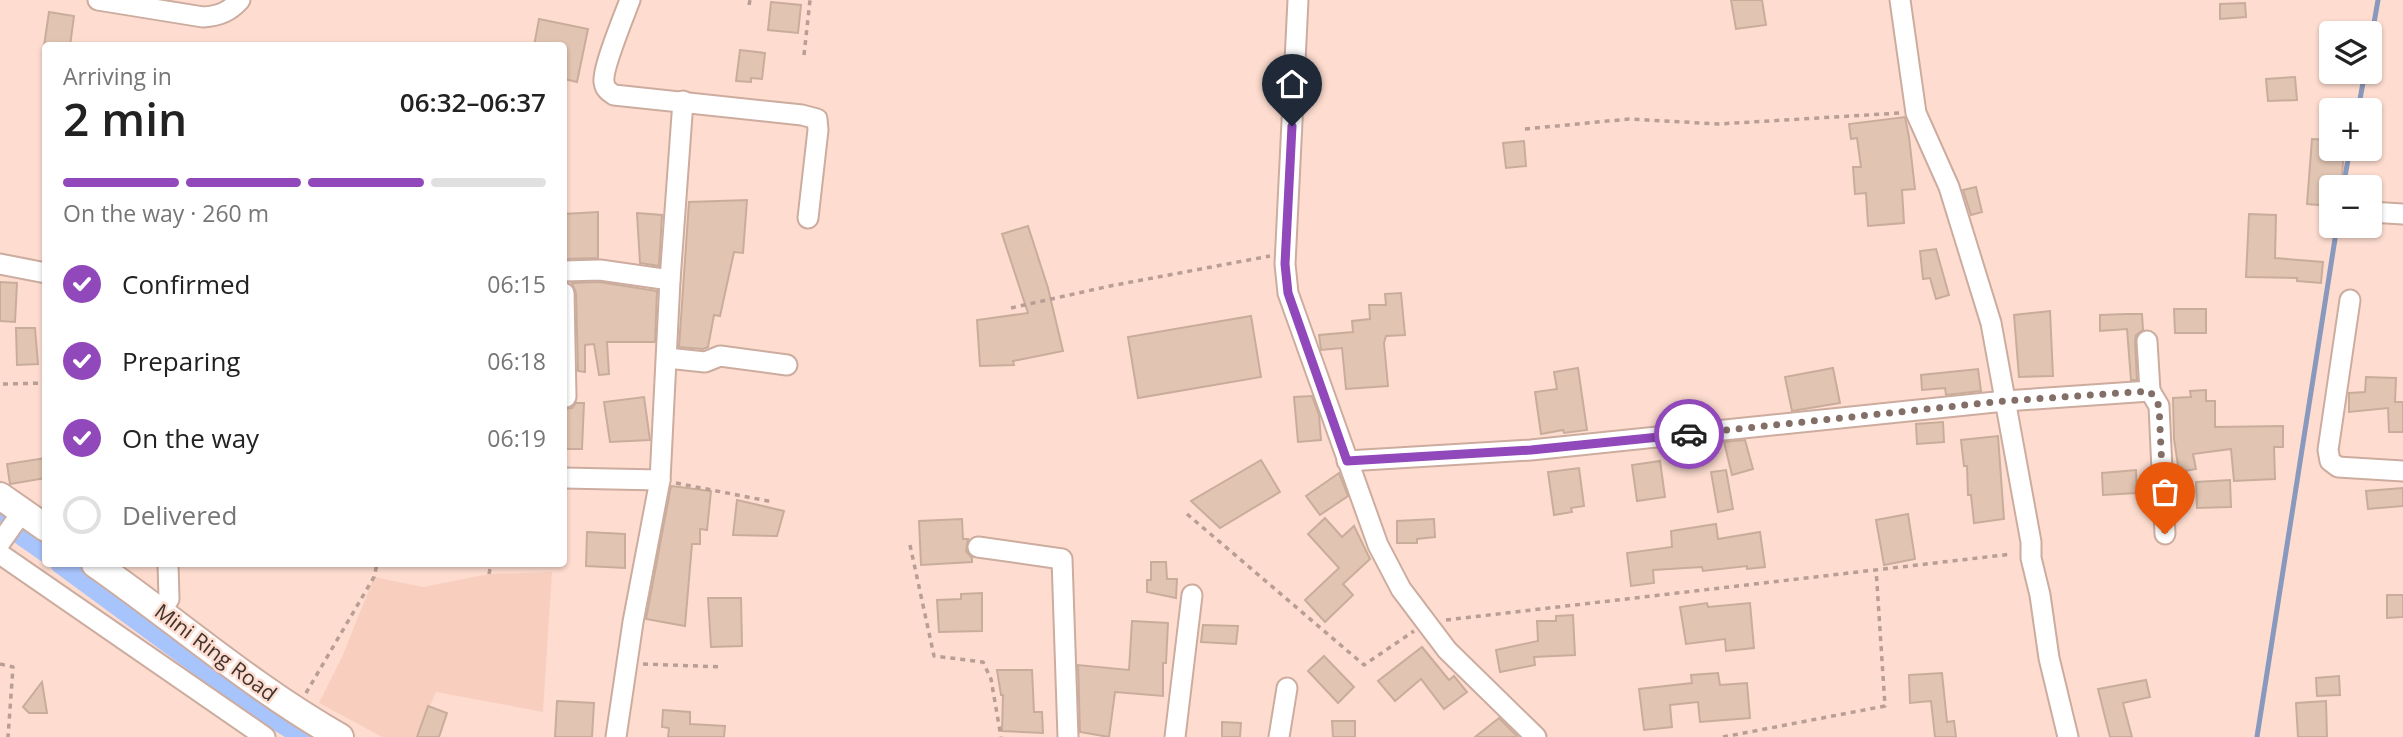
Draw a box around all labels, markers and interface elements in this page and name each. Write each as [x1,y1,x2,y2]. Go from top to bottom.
map controls [2319,21,2382,238]
button: layers [2319,21,2382,84]
pin [1262,54,1322,126]
text: Arriving in [63,60,172,92]
icon: home [1273,65,1311,103]
text: 06:32–06:37 [400,84,546,120]
text: 2 min [63,87,187,149]
button: + [2319,98,2382,161]
button: − [2319,175,2382,238]
text: On the way · 260 m [63,197,269,229]
icon: check [63,265,101,303]
text: Confirmed [122,266,250,302]
text: 06:15 [487,268,546,300]
icon: check [63,342,101,380]
text: Preparing [122,343,240,379]
text: 06:18 [487,345,546,377]
courier [1654,399,1724,469]
icon: car [1670,415,1708,453]
icon: check [63,419,101,457]
text: On the way [122,420,259,456]
text: 06:19 [487,422,546,454]
pin [2135,462,2195,534]
icon: bag [2146,473,2184,511]
text: Delivered [122,497,237,533]
street label: Mini Ring Road [149,597,283,707]

